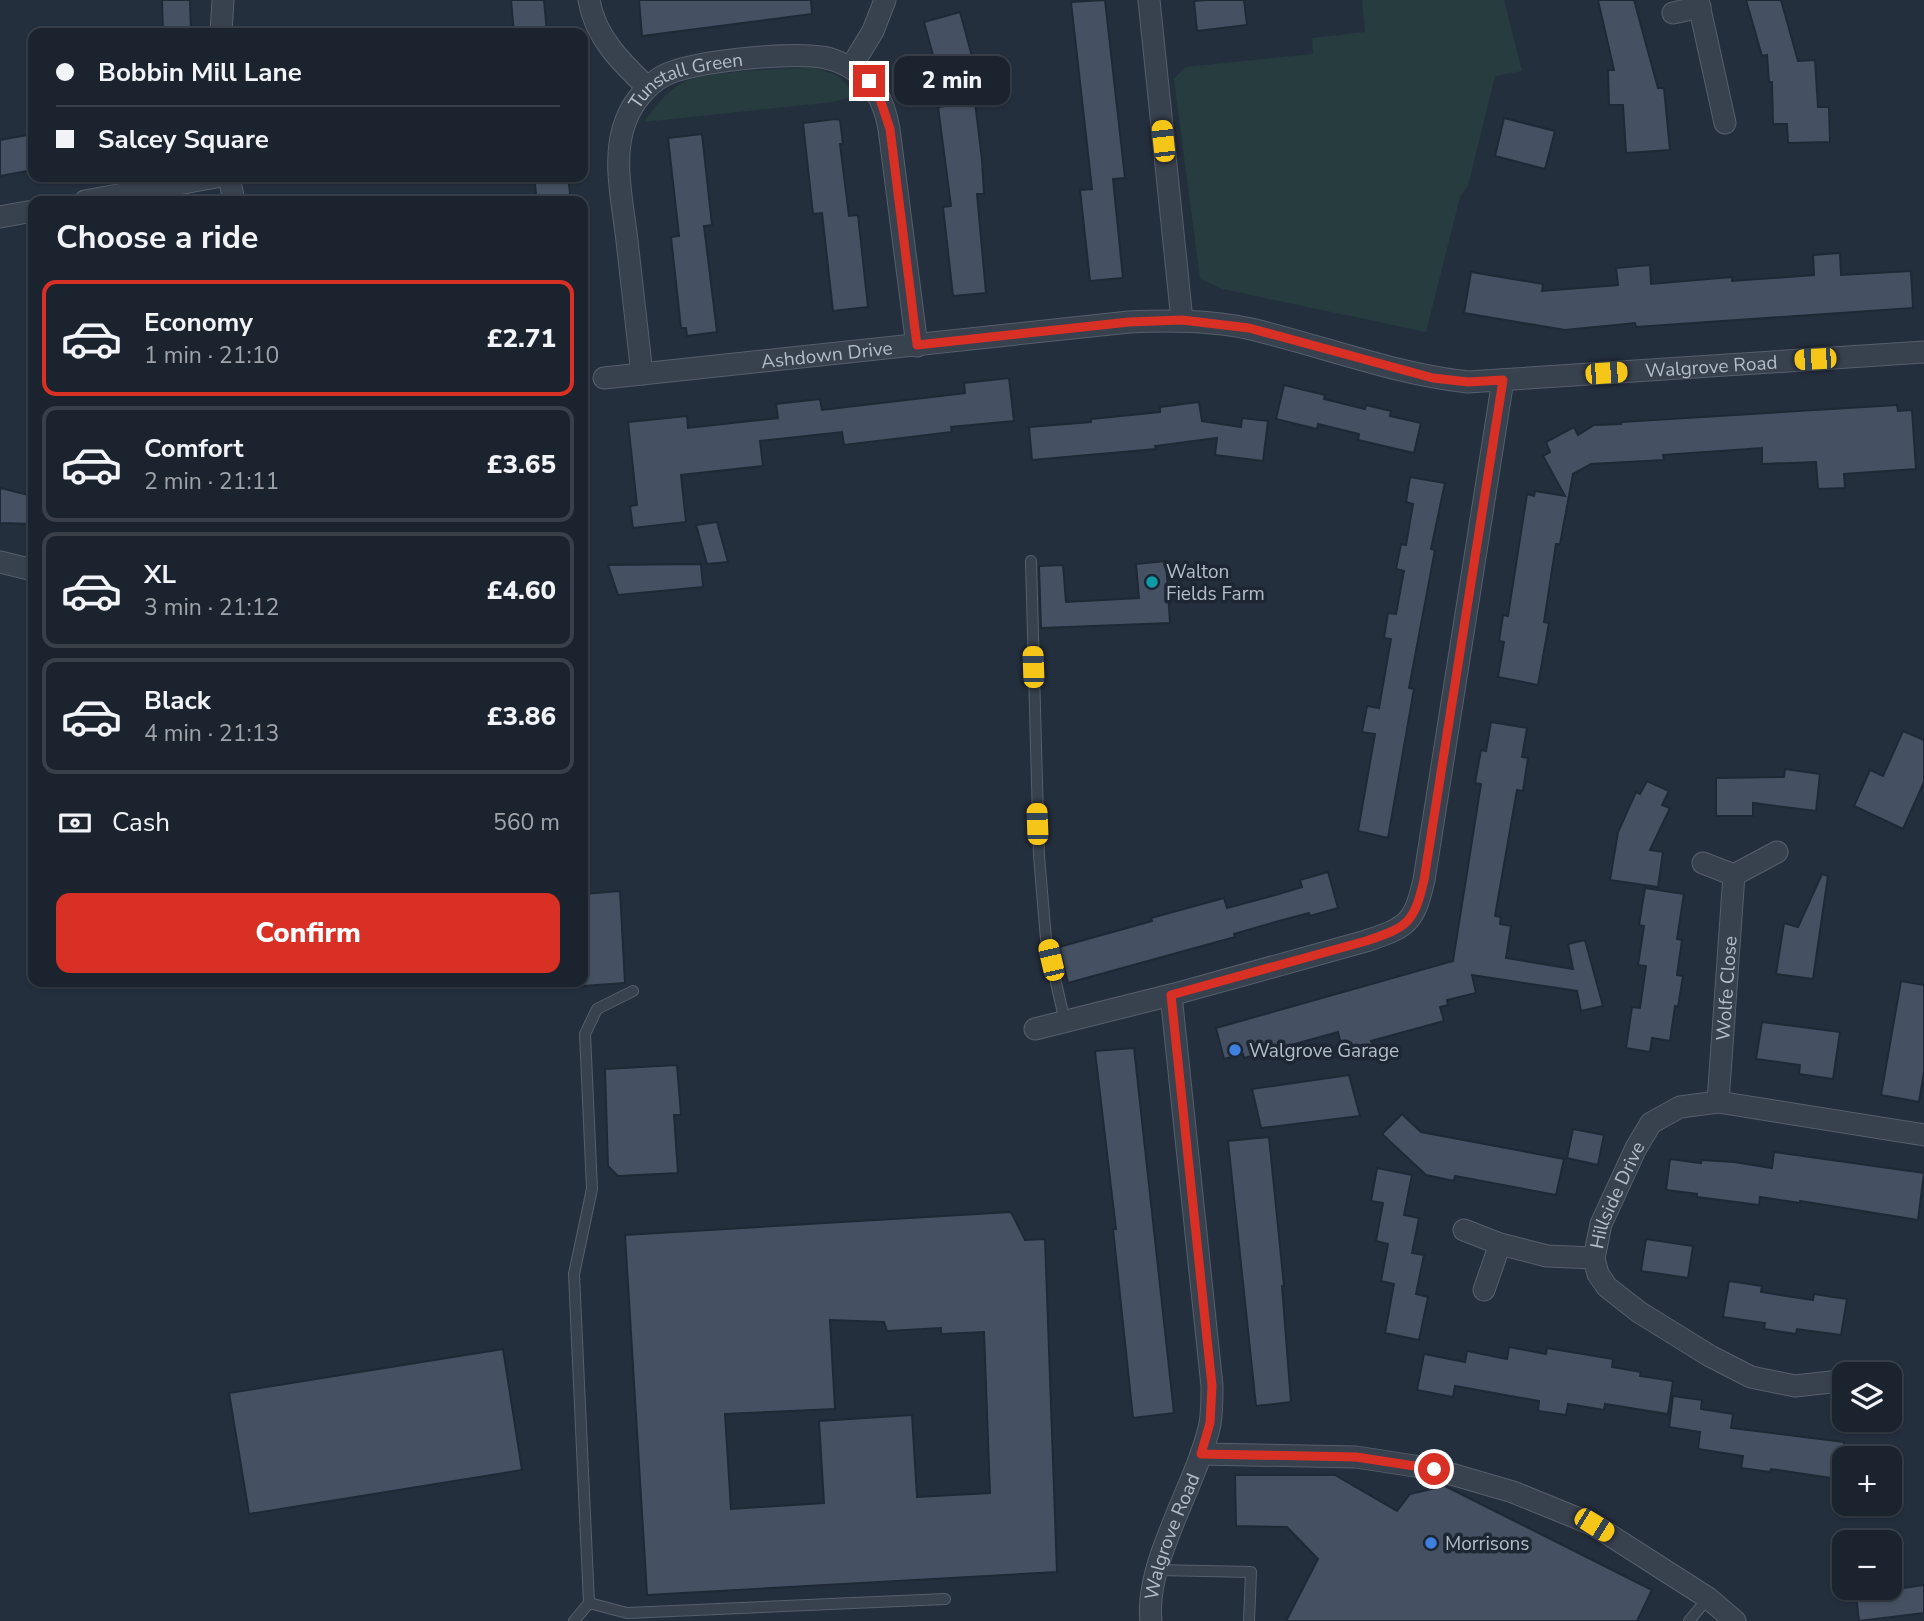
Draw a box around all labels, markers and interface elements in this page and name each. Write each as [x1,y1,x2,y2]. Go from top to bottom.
street label: Tunstall Green [623,47,744,114]
text: Bobbin Mill Lane [98,55,302,90]
callout: 2 min [894,56,1009,106]
route end [853,65,885,97]
text: 2 min [922,65,982,96]
car [1151,119,1176,163]
text: Salcey Square [98,122,269,157]
text: Choose a ride [56,216,258,259]
text: Economy [144,305,253,340]
icon: car [60,307,123,370]
text: £2.71 [487,321,556,356]
street label: Ashdown Drive [760,335,894,375]
text: 1 min · 21:10 [144,340,279,371]
car [1794,347,1837,371]
street label: Walgrove Road [1644,350,1778,384]
car [1585,361,1628,385]
text: Comfort [144,431,244,466]
icon: car [60,433,123,496]
text: £3.65 [487,447,556,482]
text: 2 min · 21:11 [144,466,279,497]
text: XL [144,557,176,592]
icon: car [60,559,123,622]
place label: Walton Fields Farm [1166,559,1265,607]
text: £4.60 [487,573,556,608]
marker: Walton Fields Farm [1144,574,1160,590]
text: 3 min · 21:12 [144,592,279,623]
car [1022,646,1045,688]
text: Black [144,683,211,718]
icon: car [60,685,123,748]
text: £3.86 [487,699,556,734]
text: 4 min · 21:13 [144,718,279,749]
car [1026,803,1049,845]
icon: cash [56,804,94,842]
text: Cash [112,805,170,840]
text: 560 m [493,807,560,838]
button: Confirm [56,893,560,973]
street label: Wolfe Close [1710,935,1744,1042]
car [1037,937,1066,983]
place label: Walgrove Garage [1249,1038,1399,1064]
marker: Walgrove Garage [1227,1042,1243,1058]
street label: Hillside Drive [1584,1136,1651,1251]
map controls [1832,1362,1902,1600]
button: layers [1832,1362,1902,1432]
button: + [1832,1446,1902,1516]
route start [1418,1453,1450,1485]
street label: Walgrove Road [1139,1470,1206,1602]
car [1571,1505,1618,1545]
button: − [1832,1530,1902,1600]
place label: Morrisons [1445,1531,1529,1557]
marker: Morrisons [1423,1535,1439,1551]

